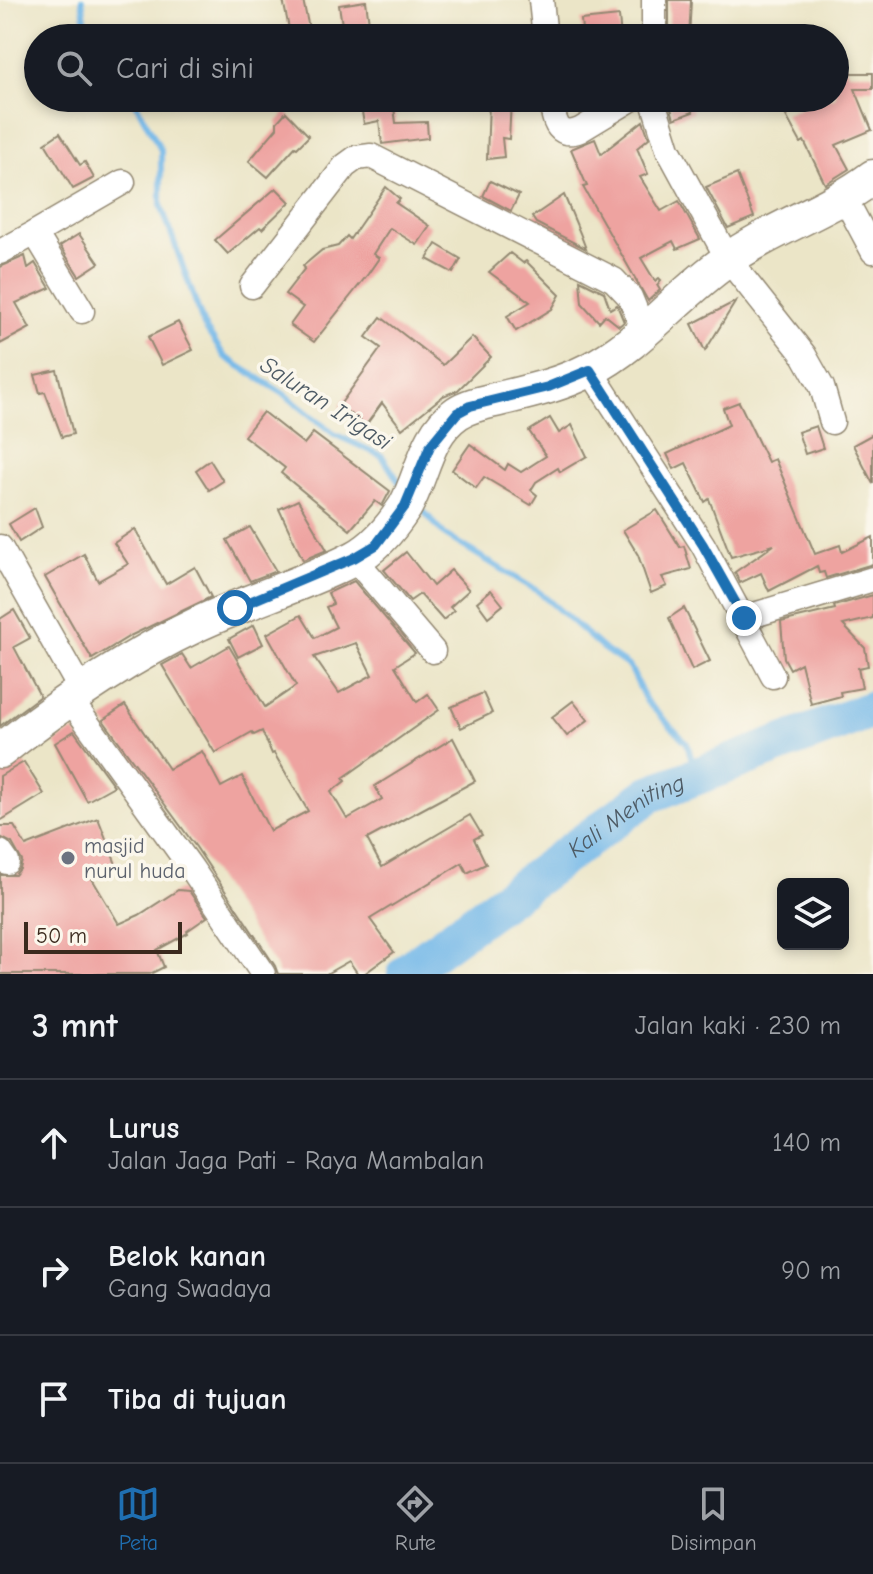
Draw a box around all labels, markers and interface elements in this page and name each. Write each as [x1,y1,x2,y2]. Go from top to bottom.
search box [24,24,849,112]
icon: search [52,46,96,90]
text: Cari di sini [116,51,254,86]
water label: Saluran Irigasi [255,350,397,456]
route start [217,590,253,626]
route end [726,600,762,636]
water label: Kali Meniting [562,768,688,863]
place label: masjid nurul huda [84,833,186,884]
marker: masjid nurul huda [59,849,77,867]
map controls [777,878,849,950]
button: layers [777,878,849,950]
scale bar [24,918,182,954]
text: 50 m [36,923,87,949]
text: 3 mnt [32,1006,118,1046]
text: Jalan kaki · 230 m [635,1011,841,1041]
text: Lurus [108,1111,179,1146]
icon: ahead [32,1121,76,1165]
text: 140 m [772,1128,841,1158]
text: Jalan Jaga Pati - Raya Mambalan [108,1146,484,1176]
text: Belok kanan [108,1239,266,1274]
icon: right [32,1249,76,1293]
text: 90 m [781,1256,841,1286]
text: Gang Swadaya [108,1274,272,1304]
icon: arrive [32,1377,76,1421]
text: Tiba di tujuan [108,1382,287,1417]
tab: Peta [116,1482,160,1556]
tab: Rute [393,1482,437,1556]
tab: Disimpan [670,1482,757,1556]

